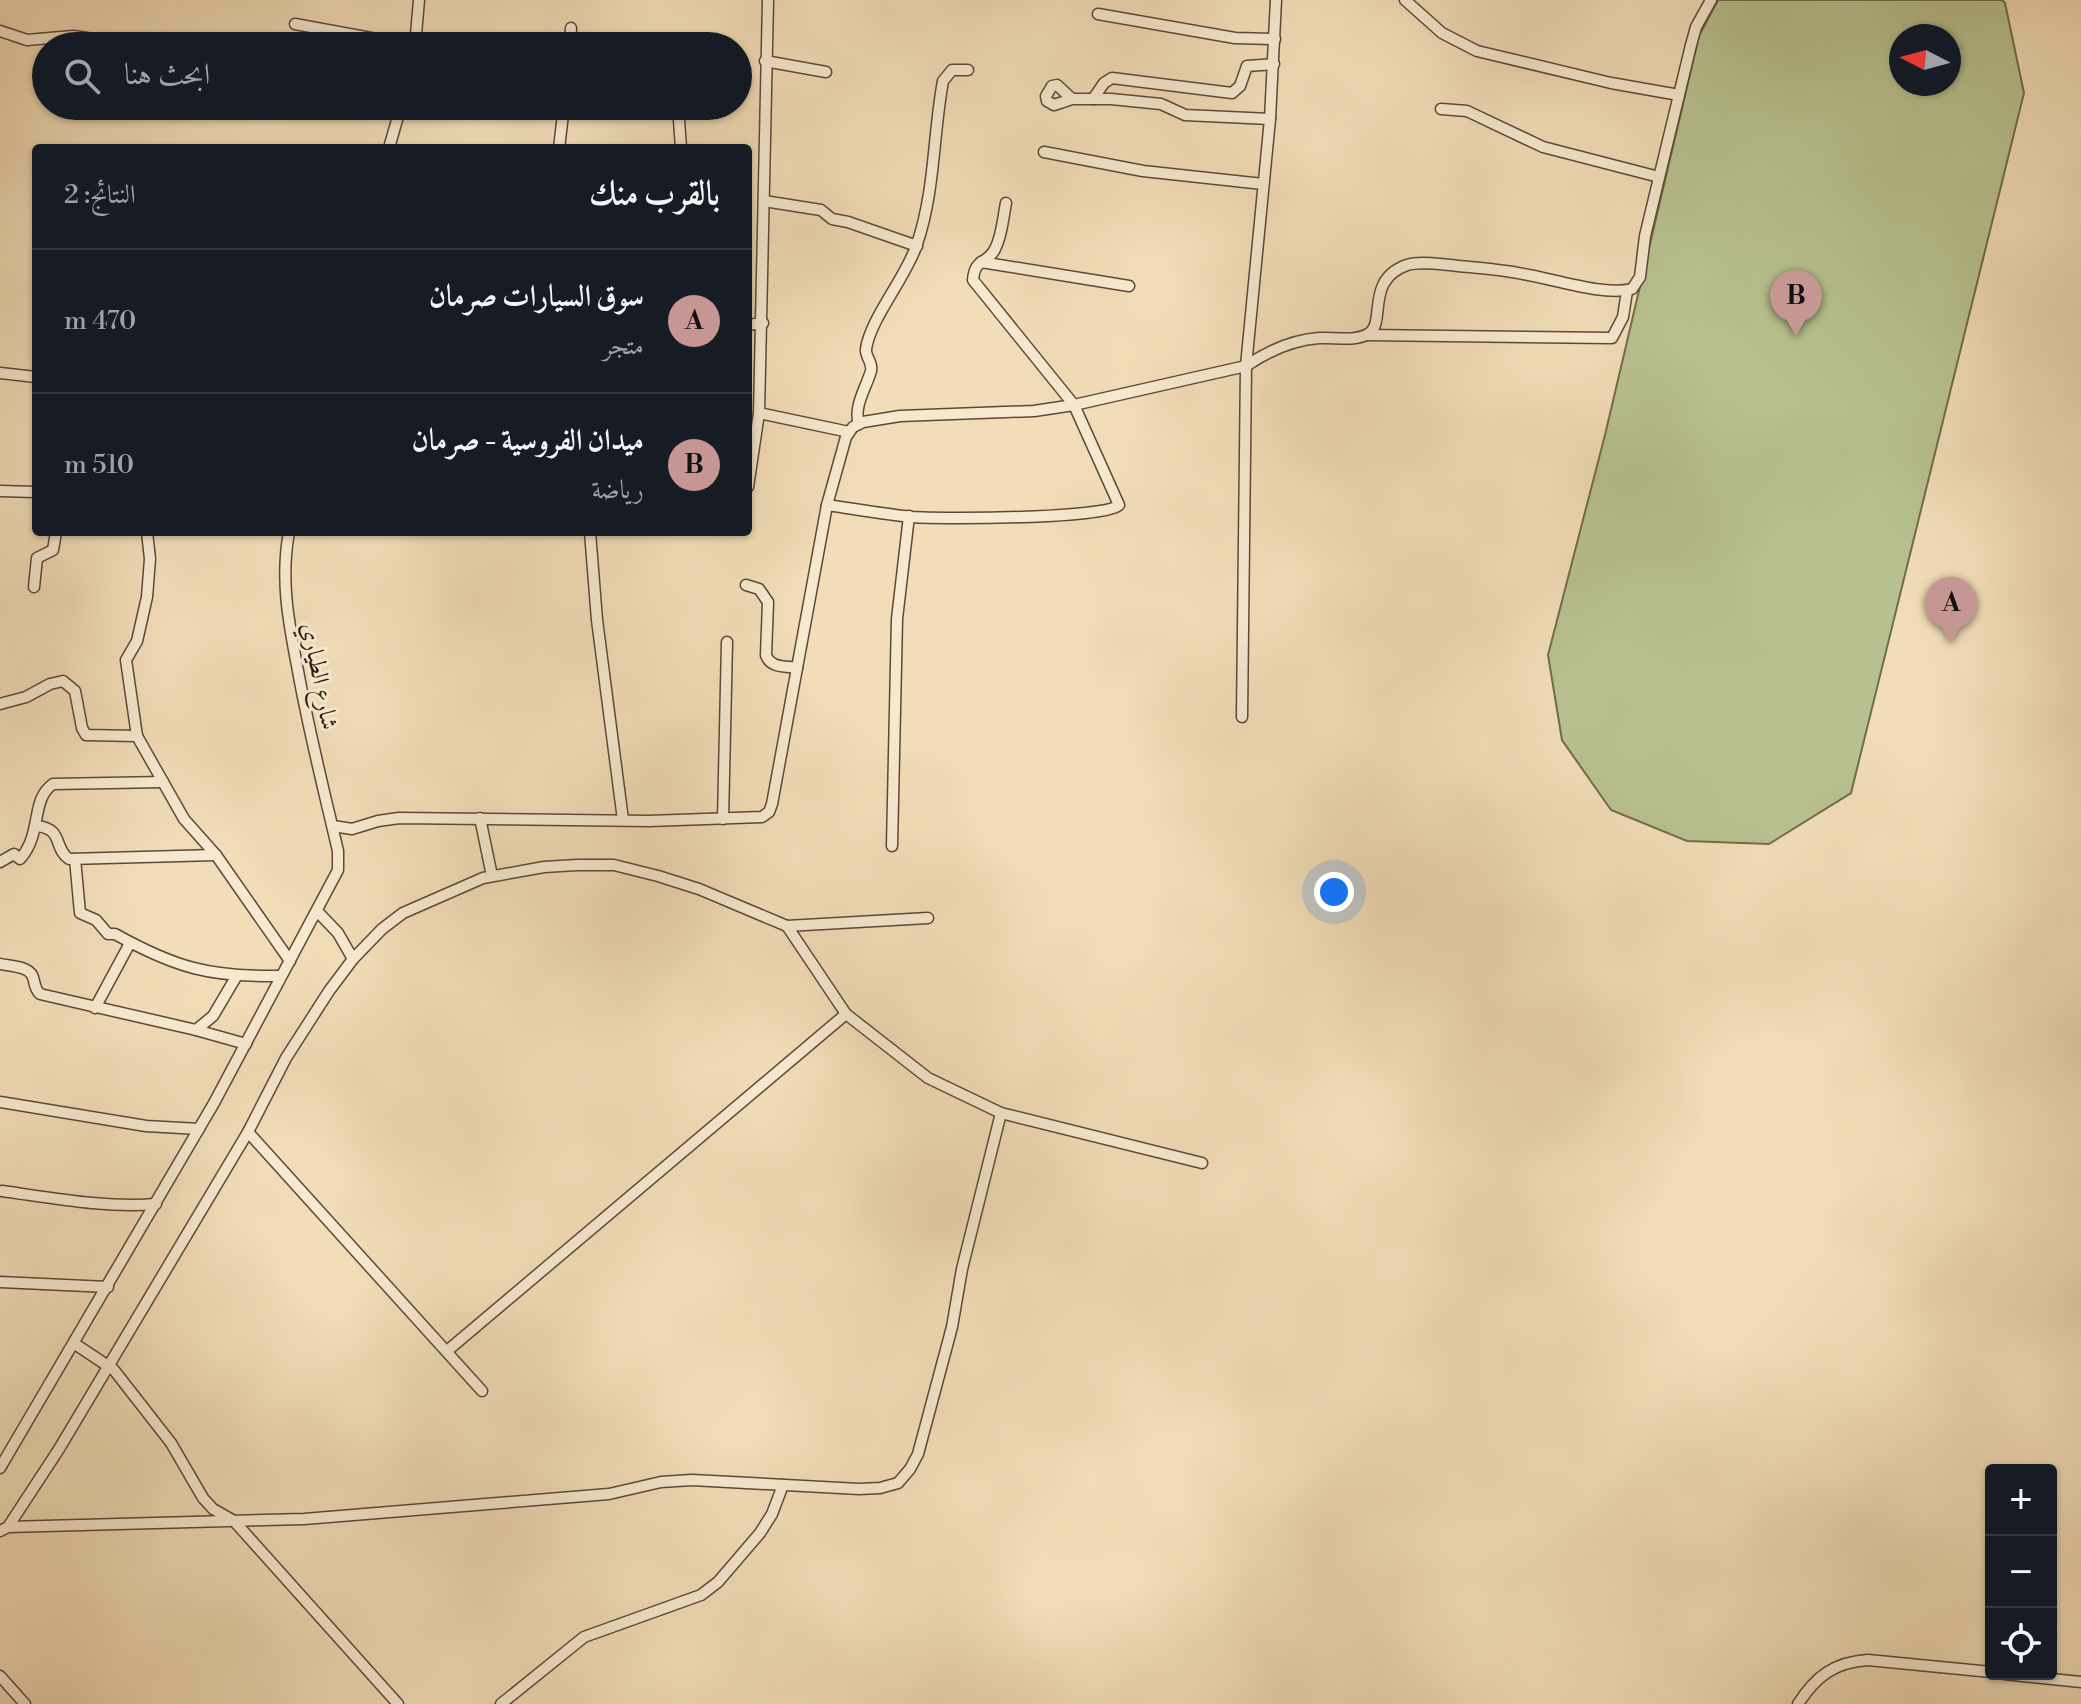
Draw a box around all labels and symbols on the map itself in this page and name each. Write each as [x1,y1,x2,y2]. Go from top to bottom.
north arrow [1889,24,1961,96]
pin: B [1770,270,1822,336]
pin: A [1925,577,1977,643]
street label: شارع الطياري [290,620,344,733]
your location [1314,872,1354,912]

